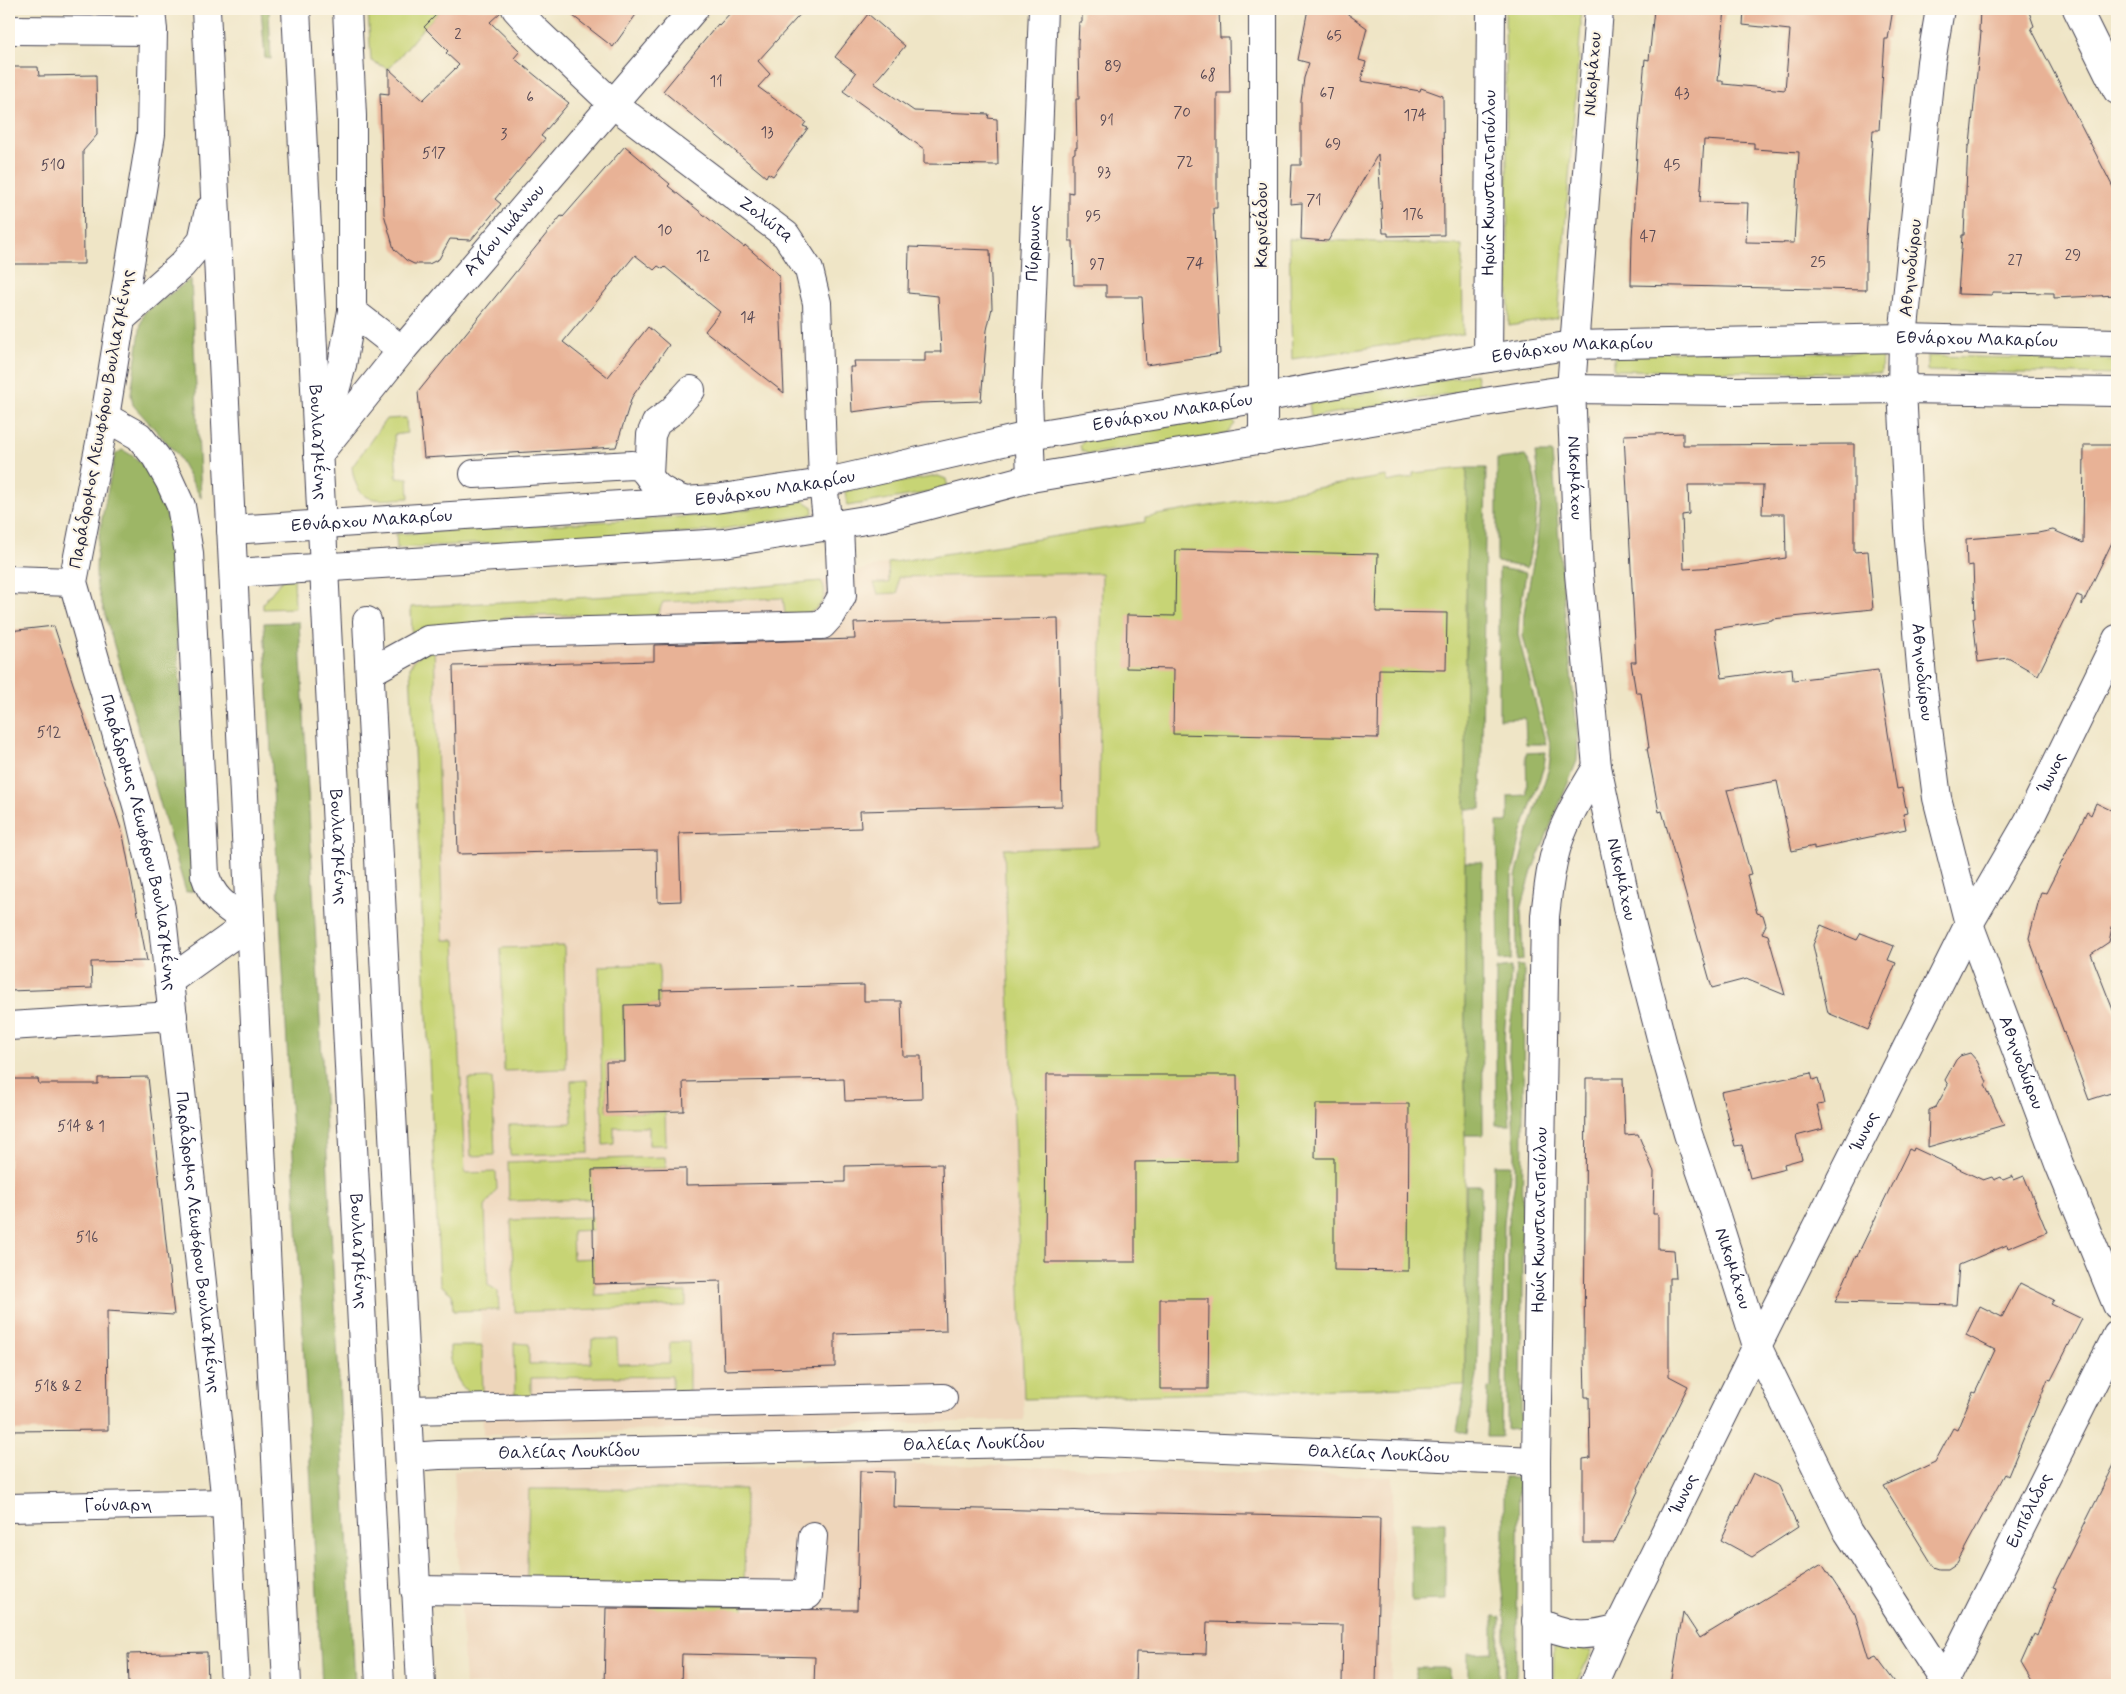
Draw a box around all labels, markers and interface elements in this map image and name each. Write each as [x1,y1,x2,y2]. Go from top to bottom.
house number: 2 [454,25,462,45]
house number: 65 [1326,27,1342,47]
street label: Νικομάχου [1578,31,1608,117]
house number: 89 [1104,57,1122,77]
house number: 68 [1200,66,1216,86]
house number: 11 [709,72,723,92]
house number: 67 [1319,84,1335,104]
house number: 43 [1674,84,1690,104]
house number: 6 [526,88,534,108]
street label: Ηρώς Κωνσταντοπούλου [1477,90,1502,276]
house number: 70 [1173,103,1191,123]
house number: 174 [1403,106,1427,126]
house number: 91 [1100,111,1114,131]
house number: 13 [760,123,774,143]
house number: 3 [501,125,508,145]
house number: 69 [1325,135,1341,155]
house number: 517 [422,144,446,164]
house number: 72 [1176,153,1194,173]
house number: 510 [41,156,65,176]
house number: 45 [1664,156,1680,176]
house number: 93 [1097,163,1111,183]
street label: Αγίου Ιωάννου [458,179,551,281]
street label: Καρνεάδου [1250,182,1274,268]
street label: Ζολώτα [733,191,800,248]
house number: 71 [1306,191,1322,211]
street label: Πύρρωνος [1020,204,1047,282]
house number: 176 [1402,205,1424,225]
house number: 95 [1085,207,1101,227]
street label: Αθηνοδώρου [1894,218,1928,318]
house number: 10 [657,221,673,241]
house number: 47 [1640,227,1657,247]
house number: 29 [2065,246,2081,266]
house number: 12 [696,247,710,267]
house number: 27 [2008,251,2023,271]
house number: 25 [1810,253,1826,273]
house number: 74 [1186,254,1204,274]
house number: 97 [1090,255,1105,275]
street label: Παράδρομος Λεωφόρου Βουλιαγμένης [63,267,140,570]
house number: 14 [740,308,756,328]
street label: Εθνάρχου Μακαρίου [1896,326,2058,354]
street label: Εθνάρχου Μακαρίου [1490,331,1653,369]
street label: Βουλιαγμένης [303,384,333,501]
street label: Εθνάρχου Μακαρίου [1091,388,1254,437]
street label: Νικομάχου [1561,435,1589,520]
street label: Εθνάρχου Μακαρίου [694,464,857,512]
street label: Εθνάρχου Μακαρίου [290,504,453,538]
street label: Αθηνοδώρου [1905,622,1939,722]
street label: Παράδρομος Λεωφόρου Βουλιαγμένης [94,692,182,992]
house number: 512 [37,723,61,743]
street label: Ίωνος [2031,748,2072,798]
street label: Βουλιαγμένης [323,789,353,905]
street label: Νικομάχου [1601,836,1642,923]
street label: Αθηνοδώρου [1993,1013,2049,1113]
street label: Παράδρομος Λεωφόρου Βουλιαγμένης [169,1090,226,1395]
street label: Ίωνος [1844,1107,1885,1157]
house number: 514 & 1 [57,1117,105,1137]
street label: Ηρώς Κωνσταντοπούλου [1526,1127,1554,1313]
street label: Βουλιαγμένης [343,1193,373,1310]
street label: Νικομάχου [1708,1225,1757,1312]
house number: 516 [76,1228,98,1248]
house number: 518 & 2 [34,1377,82,1397]
street label: Θαλείας Λουκίδου [903,1431,1045,1458]
street label: Θαλείας Λουκίδου [498,1439,640,1466]
street label: Θαλείας Λουκίδου [1307,1440,1450,1469]
street label: Ευπόλιδος [2000,1469,2058,1552]
street label: Ίωνος [1663,1470,1704,1519]
street label: Γούναρη [84,1493,152,1518]

